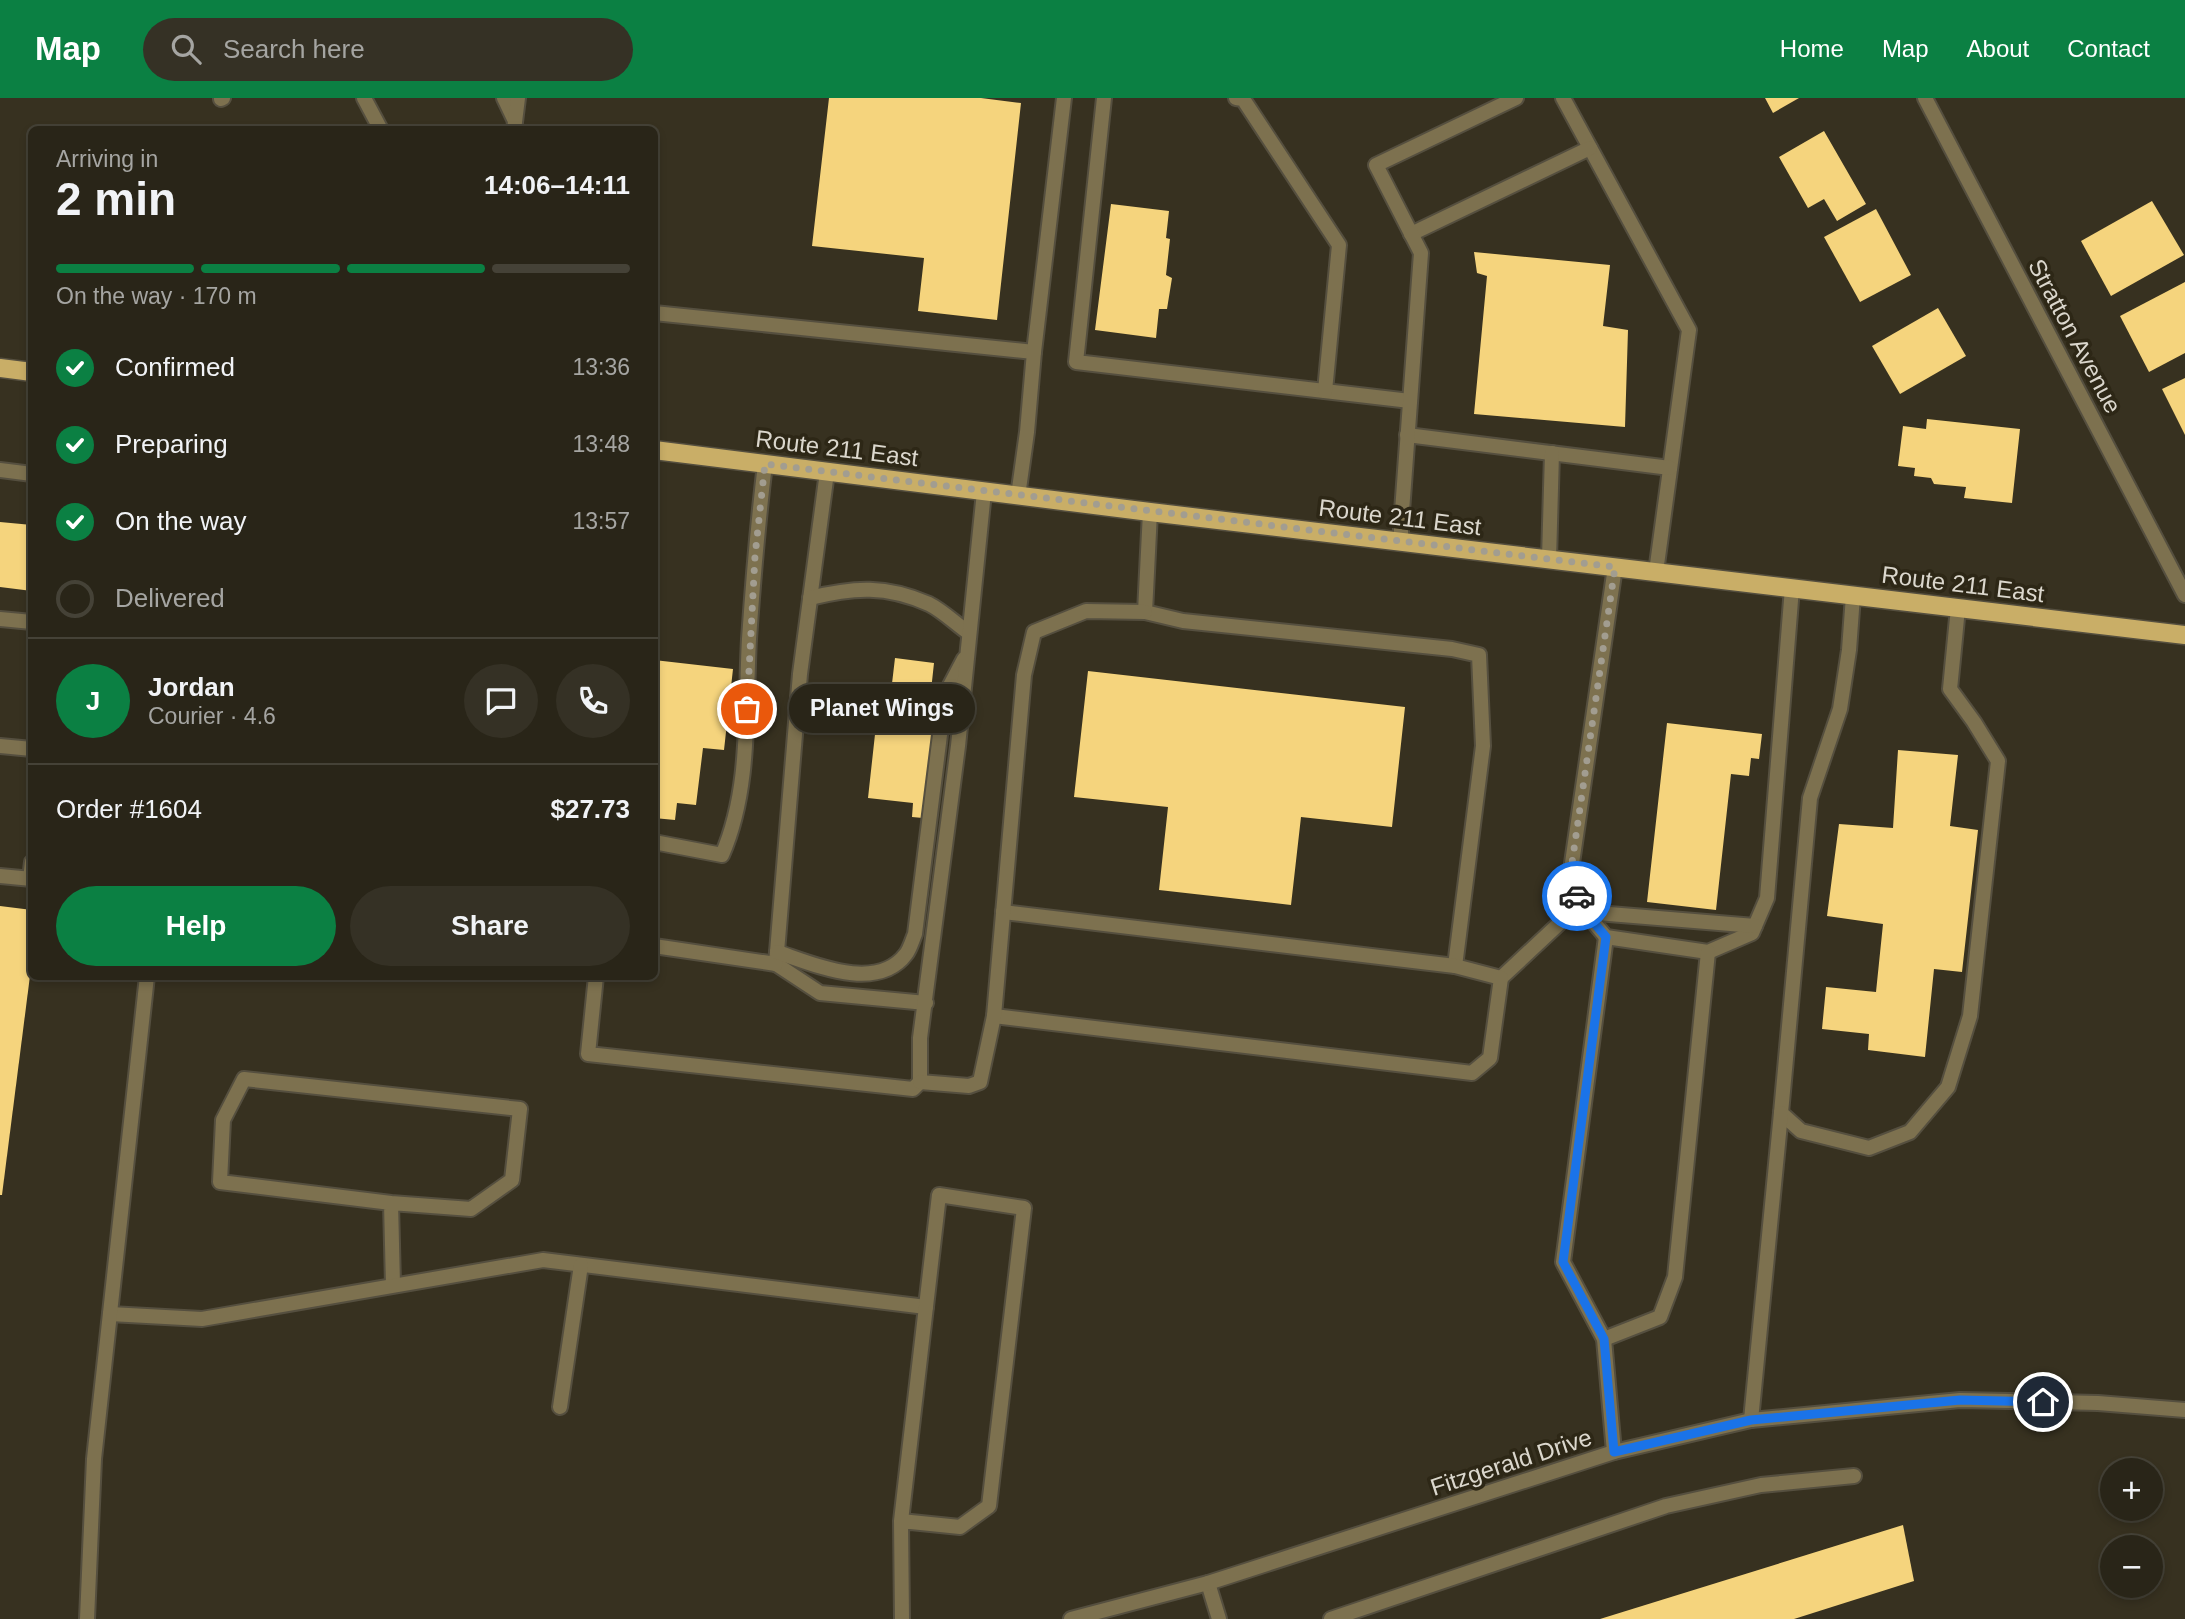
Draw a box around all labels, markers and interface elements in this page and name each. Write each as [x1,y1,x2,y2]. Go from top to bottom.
search box [143,18,633,81]
text: Map [35,30,101,67]
icon: search [167,30,205,68]
text: Search here [223,34,365,64]
text: Home [1780,35,1844,62]
text: Map [1882,35,1929,62]
text: About [1967,35,2029,62]
text: Contact [2067,35,2150,62]
text: Arriving in [56,146,158,172]
text: 14:06–14:11 [484,170,630,200]
text: 2 min [56,173,176,225]
street label: Stratton Avenue [2023,254,2127,418]
text: On the way · 170 m [56,283,257,309]
icon: check [56,349,94,387]
text: Confirmed [115,352,235,382]
text: 13:36 [572,354,630,380]
street label: Route 211 East [754,425,920,471]
icon: check [56,426,94,464]
text: Preparing [115,429,228,459]
text: 13:48 [572,431,630,457]
street label: Route 211 East [1317,494,1483,540]
icon: check [56,503,94,541]
text: On the way [115,506,247,536]
text: 13:57 [572,508,630,534]
street label: Route 211 East [1880,561,2046,607]
text: Delivered [115,583,225,613]
button: chat [464,664,538,738]
button: phone [556,664,630,738]
text: Jordan [148,672,235,702]
pin [717,679,777,739]
callout: Planet Wings [789,684,974,734]
text: J [86,686,100,716]
icon: bag [728,690,766,728]
text: Planet Wings [810,695,954,721]
text: Courier · 4.6 [148,703,276,729]
text: Order #1604 [56,794,202,824]
text: $27.73 [550,794,630,824]
courier [1542,861,1612,931]
icon: car [1558,877,1596,915]
button: Help [56,886,336,966]
button: Share [350,886,630,966]
pin [2013,1372,2073,1432]
icon: home [2024,1383,2062,1421]
street label: Fitzgerald Drive [1427,1423,1595,1501]
map controls [2100,1458,2163,1598]
button: + [2100,1458,2163,1521]
button: − [2100,1535,2163,1598]

